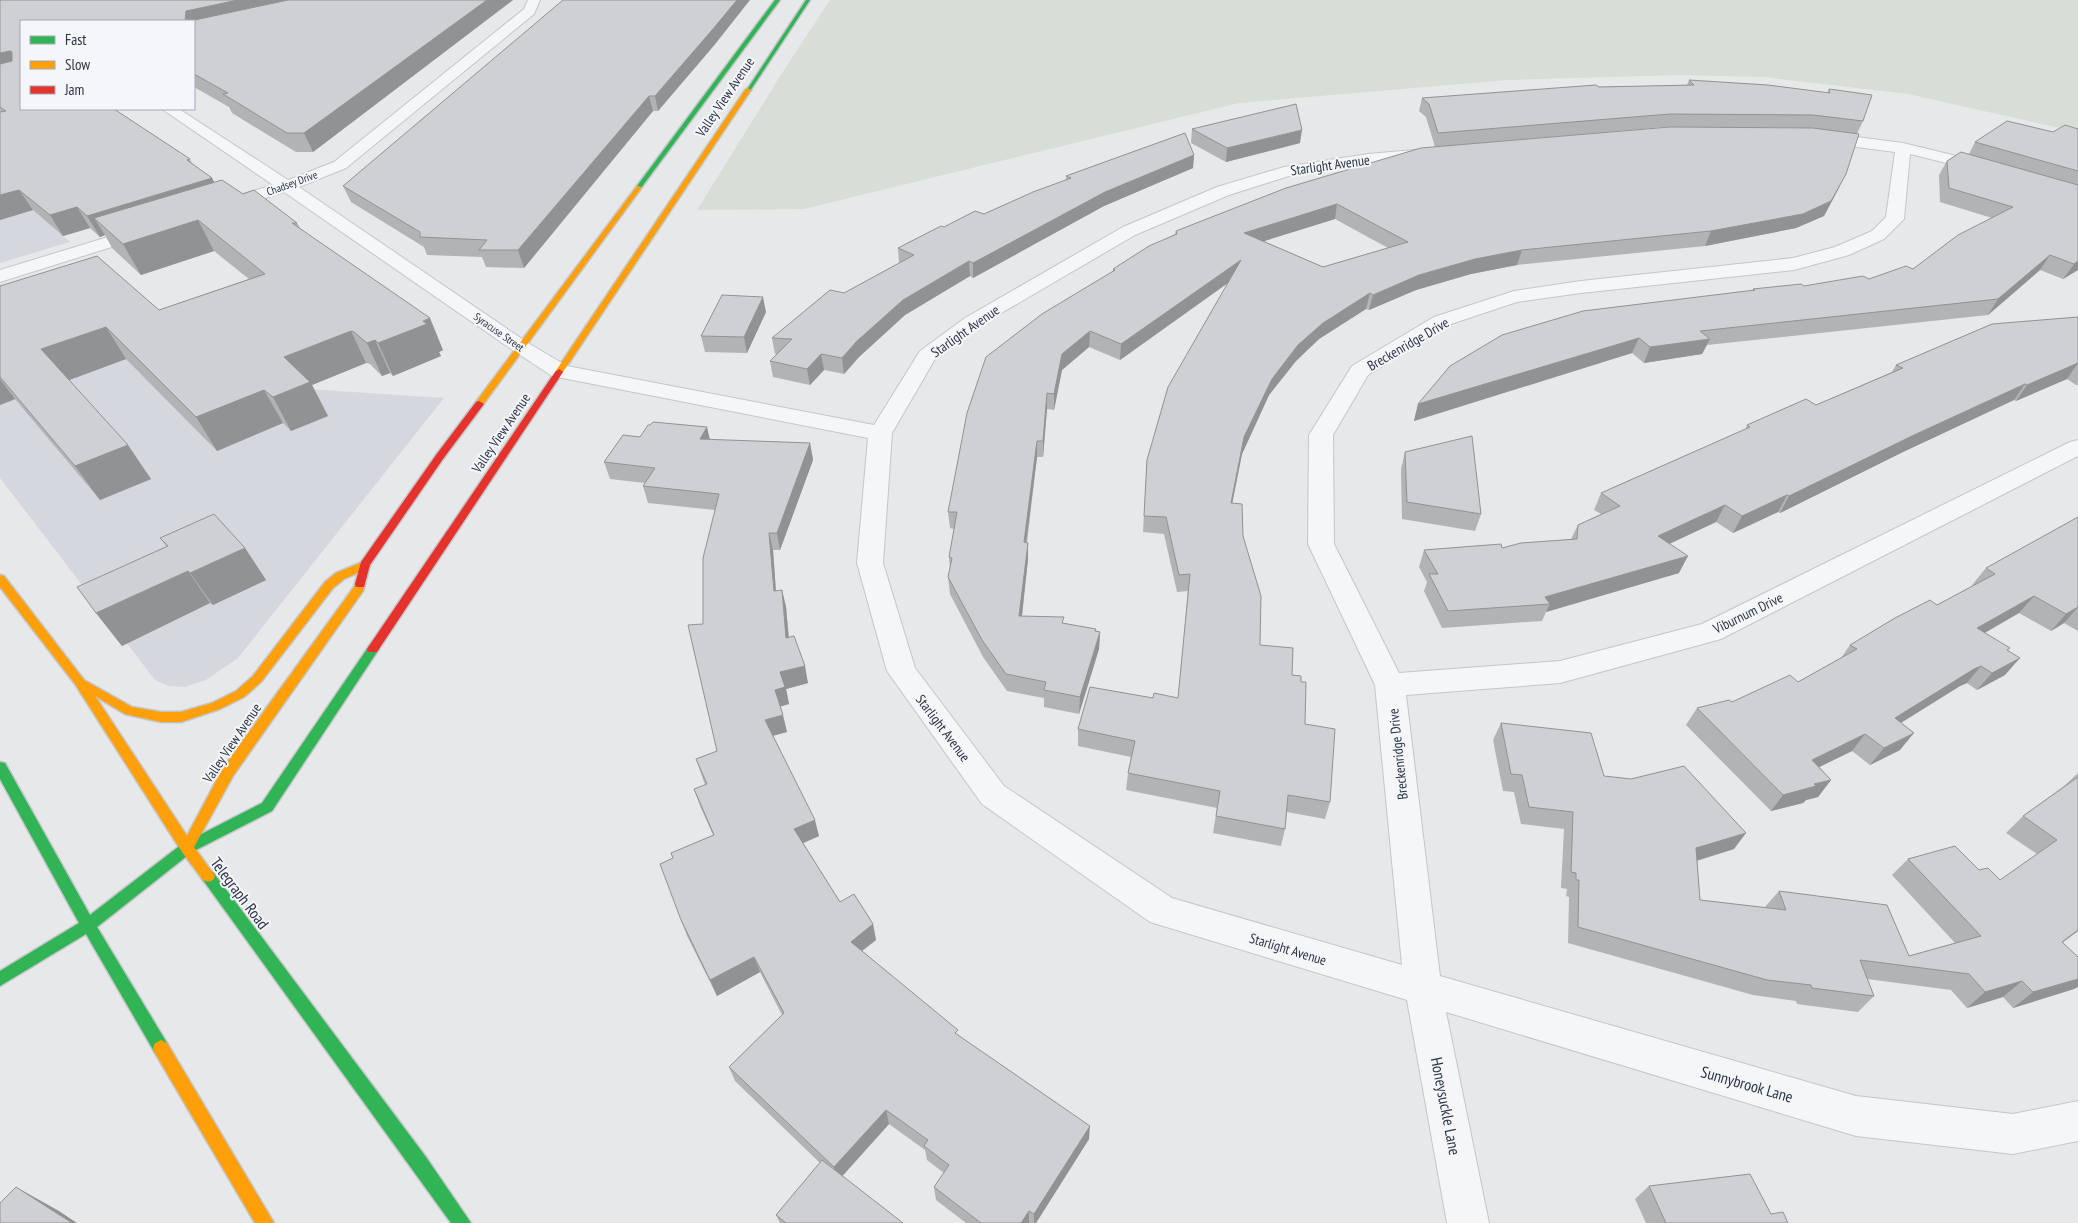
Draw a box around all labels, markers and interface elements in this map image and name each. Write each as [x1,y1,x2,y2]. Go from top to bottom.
legend [20,20,195,110]
text: Fast [65,30,86,49]
street label: Valley View Avenue [691,54,758,141]
text: Slow [65,55,90,74]
text: Jam [64,80,84,99]
street label: Starlight Avenue [1289,151,1371,179]
street label: Chadsey Drive [265,167,320,199]
street label: Starlight Avenue [927,301,1003,361]
street label: Syracuse Street [471,310,527,354]
street label: Breckenridge Drive [1364,313,1452,375]
street label: Valley View Avenue [467,390,534,477]
street label: Viburnum Drive [1709,588,1786,638]
street label: Starlight Avenue [912,691,974,765]
street label: Valley View Avenue [198,700,265,787]
street label: Breckenridge Drive [1384,707,1412,800]
street label: Telegraph Road [207,853,274,933]
street label: Starlight Avenue [1247,929,1329,969]
street label: Honeysuckle Lane [1427,1055,1465,1157]
street label: Sunnybrook Lane [1699,1061,1795,1107]

